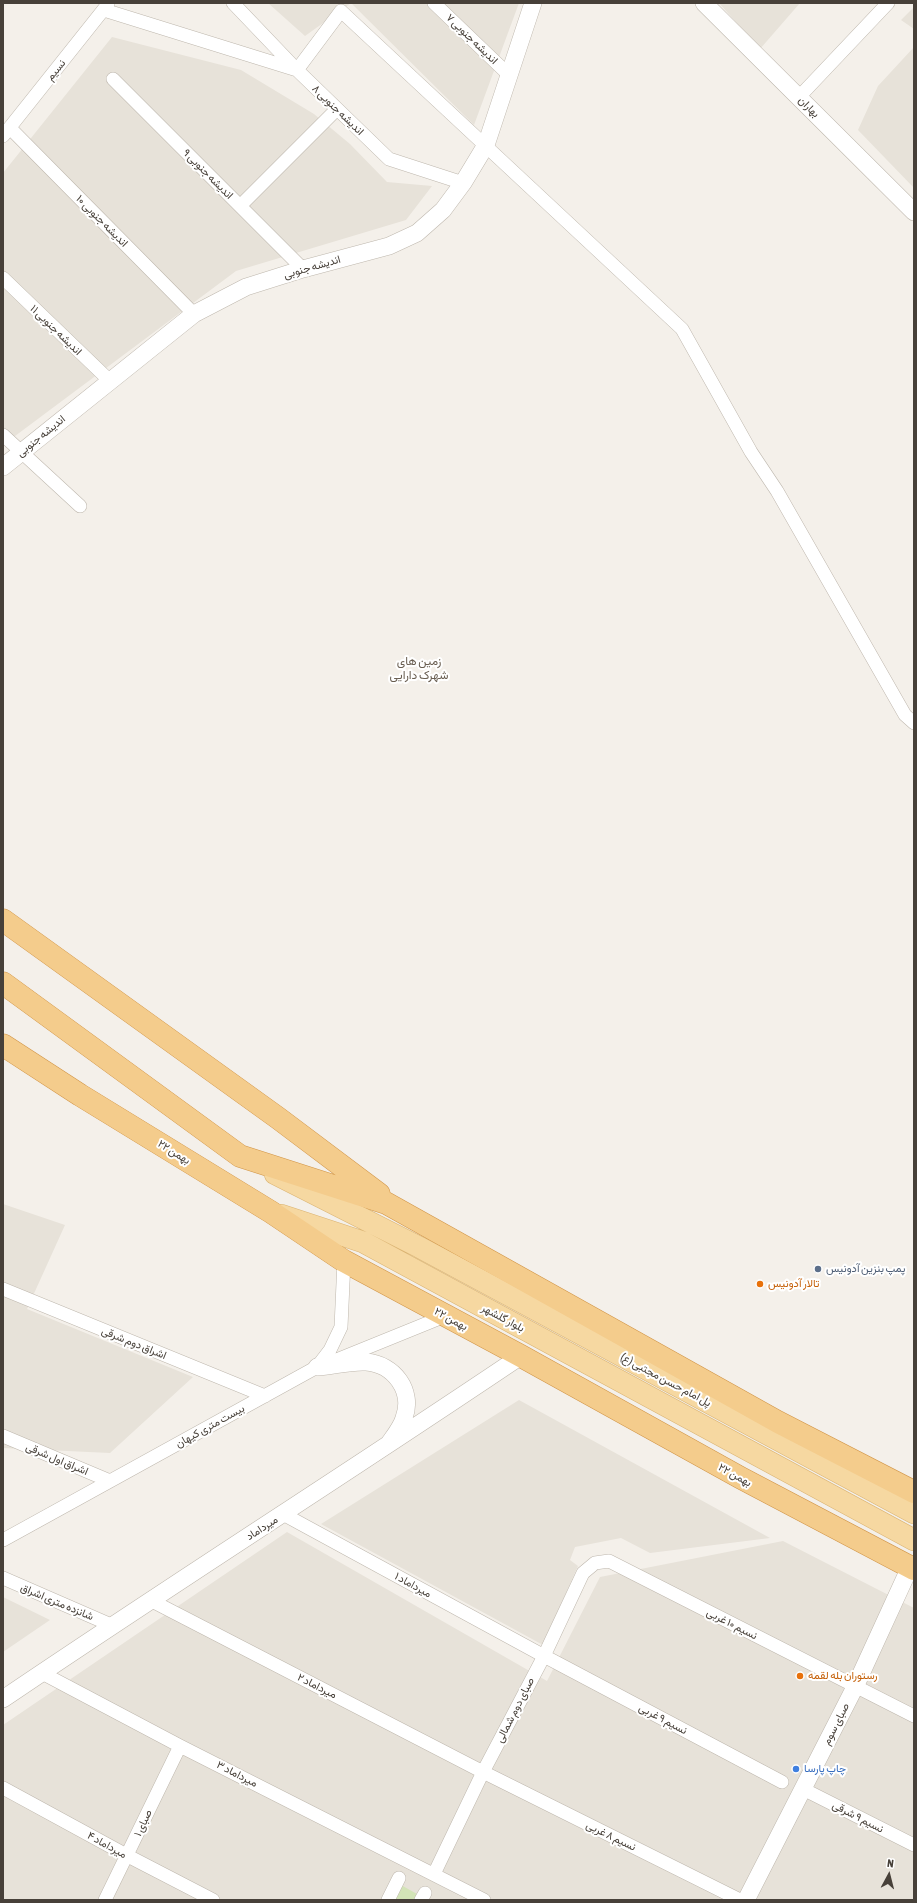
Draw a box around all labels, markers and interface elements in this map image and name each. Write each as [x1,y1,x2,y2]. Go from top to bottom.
street label: اندیشه جنوبی ۷ [443,11,501,67]
street label: نسیم [44,57,68,83]
street label: اندیشه جنوبی ۸ [309,82,367,138]
street label: بهاران [796,94,822,120]
street label: اندیشه جنوبی ۹ [180,146,236,202]
street label: اندیشه جنوبی ۱۰ [73,192,131,250]
street label: اندیشه جنوبی [282,253,342,281]
street label: اندیشه جنوبی ۱۱ [27,302,85,358]
street label: اندیشه جنوبی [14,412,68,460]
district label: زمین های شهرک دارایی [390,654,448,682]
street label: ۲۲ بهمن [155,1137,193,1167]
place label: پمپ بنزین آدونیس [826,1262,905,1276]
marker: پمپ بنزین آدونیس [813,1264,823,1274]
place label: تالار آدونیس [768,1277,819,1291]
marker: تالار آدونیس [755,1279,765,1289]
street label: بلوار گلشهر [479,1301,527,1335]
street label: ۲۲ بهمن [432,1305,470,1333]
street label: اشراق دوم شرقی [100,1324,168,1362]
street label: پل امام حسن مجتبی (ع) [618,1350,714,1410]
street label: بیست متری کیهان [173,1402,247,1450]
street label: اشراق اول شرقی [24,1440,90,1478]
street label: ۲۲ بهمن [716,1461,754,1489]
street label: میرداماد [244,1513,280,1543]
street label: میرداماد ۱ [392,1570,434,1600]
street label: شانزده متری اشراق [18,1581,96,1623]
street label: نسیم ۱۰ غربی [704,1606,760,1642]
place label: رستوران بله لقمه [808,1669,878,1683]
street label: میرداماد ۲ [295,1670,339,1702]
marker: رستوران بله لقمه [795,1671,805,1681]
street label: صبای دوم شمالی [493,1675,537,1745]
street label: نسیم ۹ غربی [637,1701,689,1737]
street label: صبای سوم [820,1701,852,1747]
street label: میرداماد ۳ [214,1758,260,1790]
place label: چاپ پارسا [804,1762,846,1776]
marker: چاپ پارسا [791,1764,801,1774]
street label: نسیم ۹ شرقی [830,1798,886,1836]
street label: صبای ۱ [131,1807,155,1839]
street label: نسیم ۸ غربی [584,1818,638,1854]
street label: میرداماد ۴ [85,1829,129,1861]
north arrow [869,1855,909,1895]
text: N [887,1857,894,1869]

